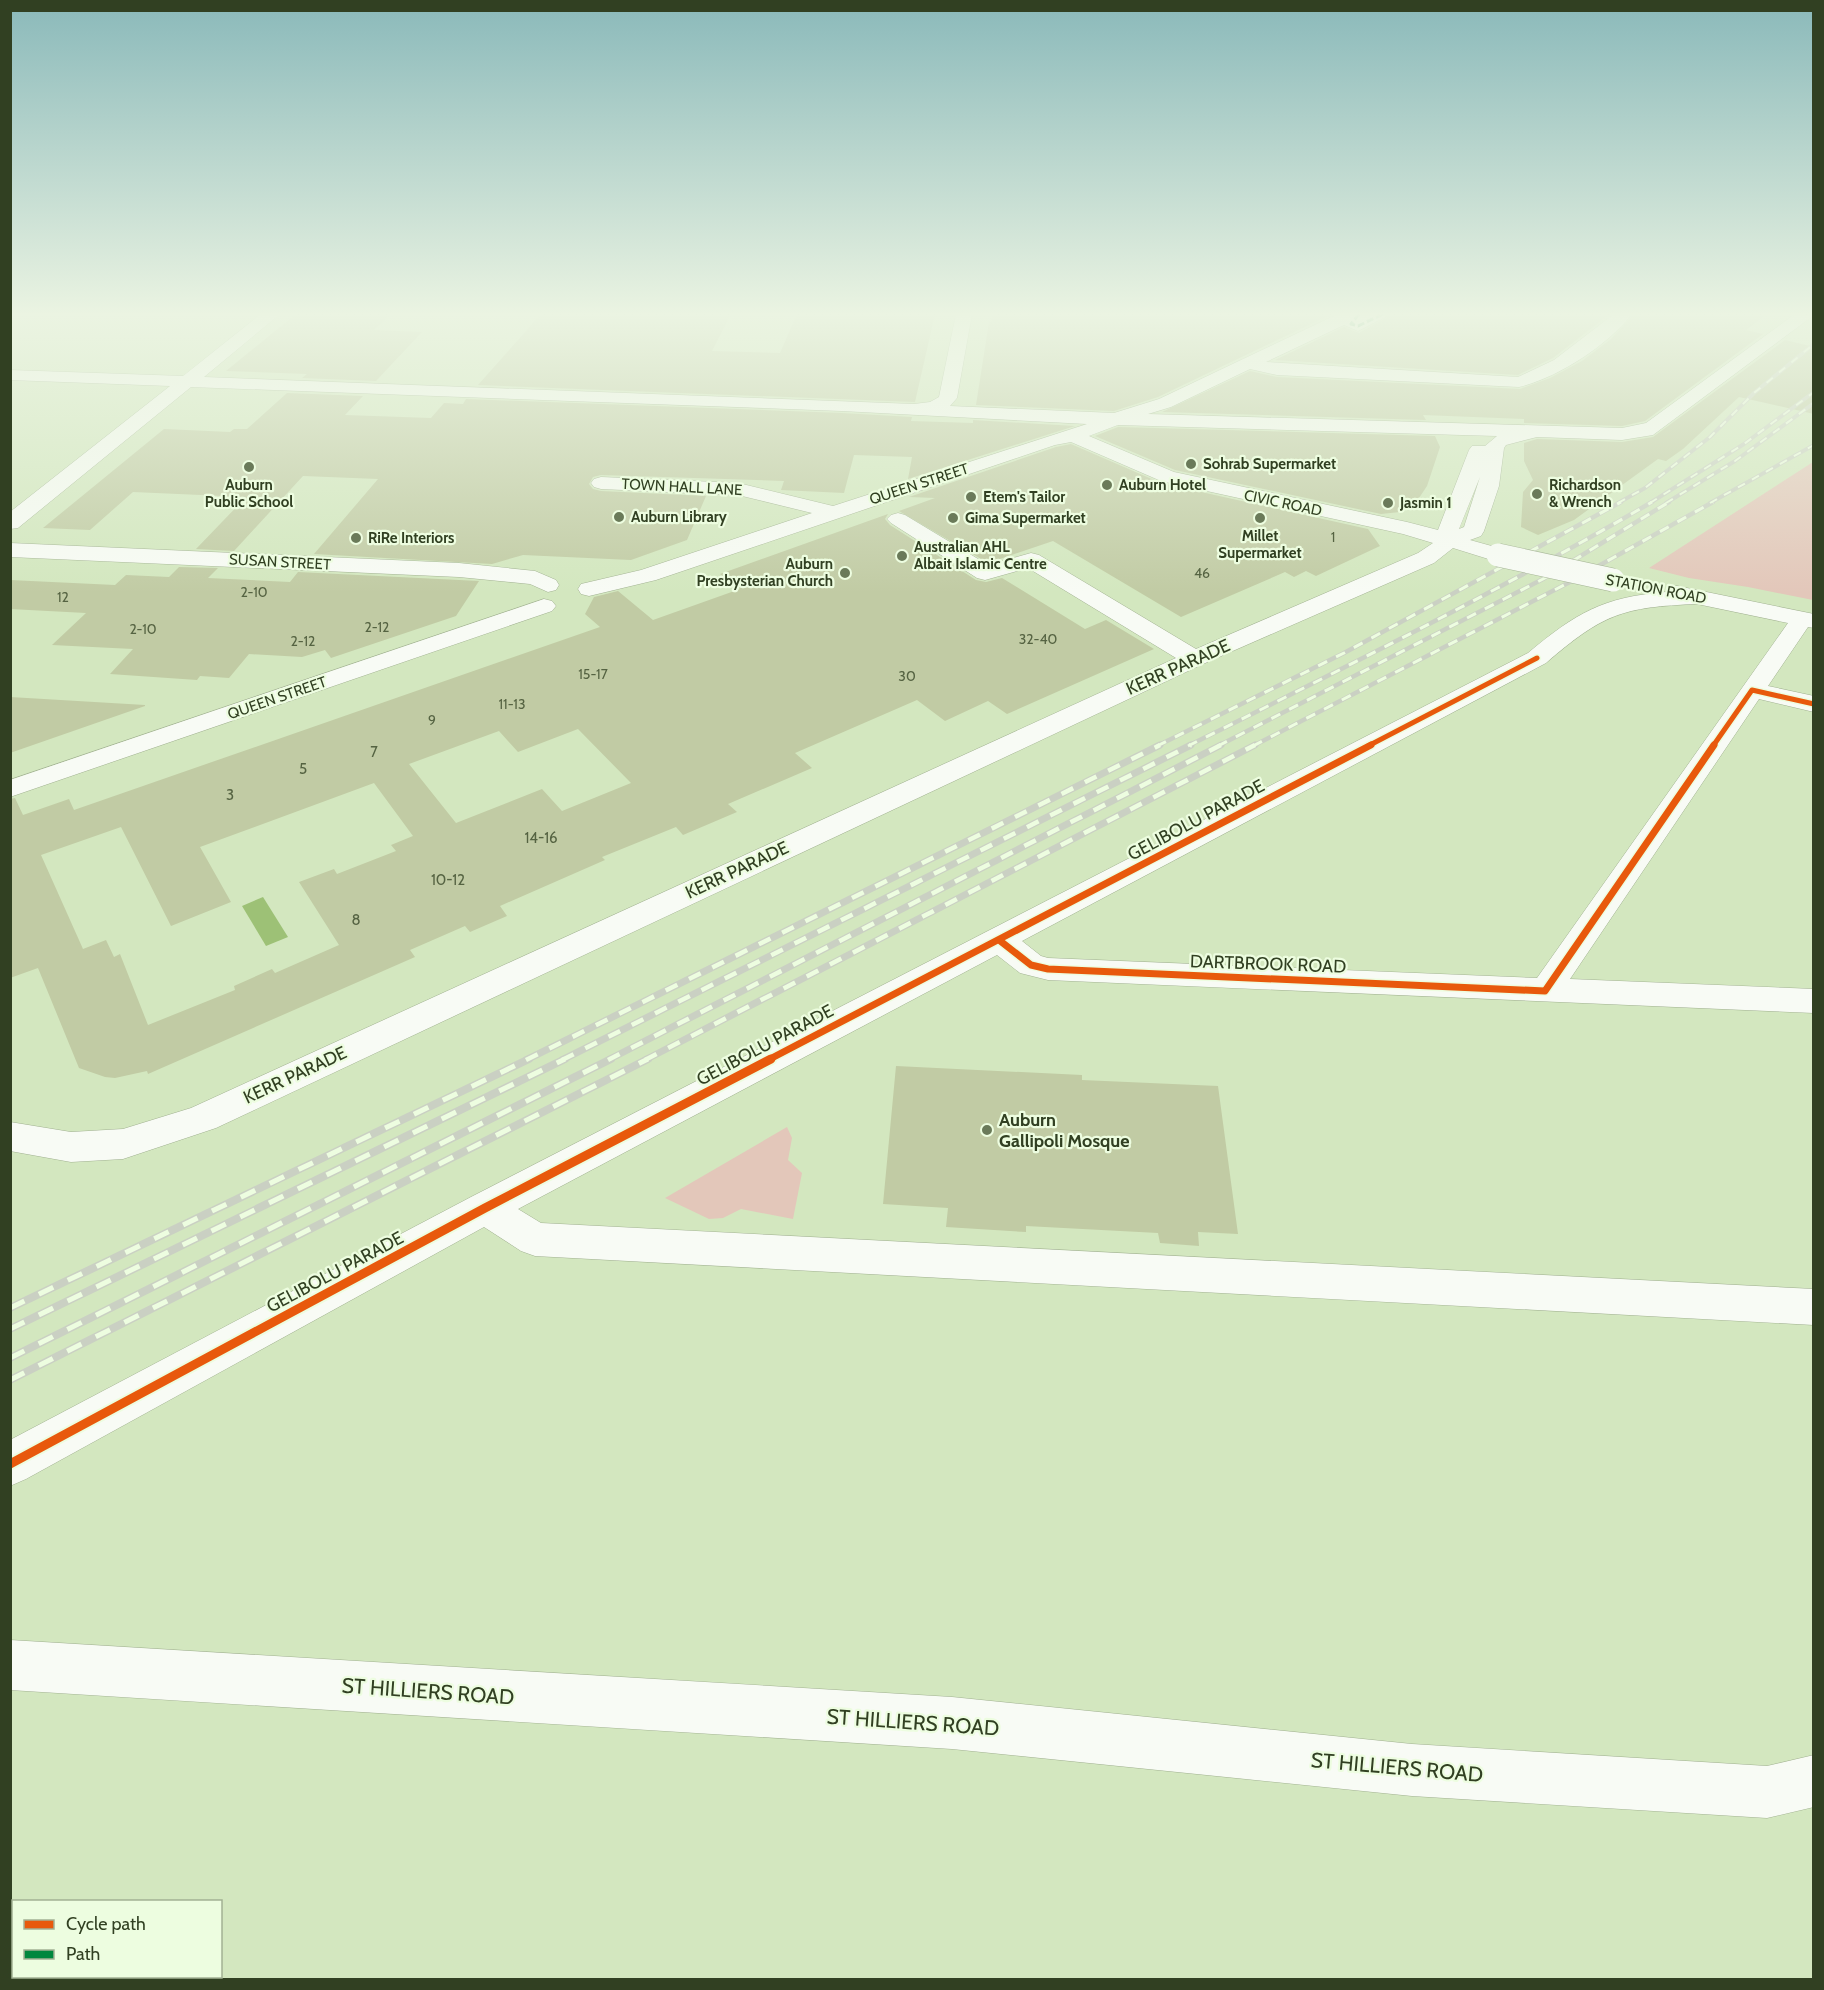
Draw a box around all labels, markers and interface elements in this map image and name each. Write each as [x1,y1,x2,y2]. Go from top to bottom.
place label: Sohrab Supermarket [1203,455,1336,473]
marker: Sohrab Supermarket [1184,457,1198,471]
street label: QUEEN STREET [867,459,971,509]
marker: Auburn Public School [242,460,256,474]
street label: TOWN HALL LANE [621,475,743,499]
place label: Auburn Public School [205,476,293,511]
place label: Auburn Hotel [1119,476,1206,494]
place label: Richardson & Wrench [1549,476,1621,511]
marker: Auburn Hotel [1100,478,1114,492]
street label: CIVIC ROAD [1242,486,1324,520]
marker: Richardson & Wrench [1530,487,1544,501]
place label: Etem's Tailor [983,488,1065,506]
marker: Etem's Tailor [964,490,978,504]
place label: Jasmin 1 [1399,494,1452,512]
marker: Jasmin 1 [1381,496,1395,510]
place label: Auburn Library [631,508,728,526]
place label: Gima Supermarket [965,509,1086,527]
marker: Auburn Library [612,510,626,524]
marker: Gima Supermarket [946,511,960,525]
marker: Millet Supermarket [1253,511,1267,525]
place label: Millet Supermarket [1218,527,1302,562]
house number: 1 [1331,528,1335,546]
place label: RiRe Interiors [368,529,454,547]
marker: RiRe Interiors [349,531,363,545]
place label: Australian AHL Albait Islamic Centre [914,538,1047,573]
marker: Australian AHL Albait Islamic Centre [895,549,909,563]
street label: SUSAN STREET [229,550,331,574]
place label: Auburn Presbysterian Church [696,555,833,590]
house number: 46 [1194,564,1210,582]
marker: Auburn Presbysterian Church [838,566,852,580]
street label: STATION ROAD [1604,570,1708,608]
house number: 2-10 [240,583,268,601]
house number: 12 [57,588,69,606]
house number: 2-12 [365,618,389,636]
house number: 2-10 [129,620,157,638]
house number: 32-40 [1019,630,1057,648]
house number: 2-12 [291,632,315,650]
street label: KERR PARADE [1123,634,1233,700]
house number: 15-17 [578,665,608,683]
house number: 30 [898,667,916,685]
street label: QUEEN STREET [225,673,329,723]
house number: 11-13 [499,695,526,713]
house number: 9 [428,711,436,729]
house number: 7 [370,743,378,761]
house number: 5 [299,760,307,778]
street label: GELIBOLU PARADE [1124,775,1268,865]
house number: 3 [226,786,234,804]
house number: 14-16 [524,829,558,847]
street label: KERR PARADE [682,836,792,904]
house number: 10-12 [431,871,465,889]
house number: 8 [351,911,361,929]
street label: DARTBROOK ROAD [1189,950,1347,978]
street label: GELIBOLU PARADE [693,1000,837,1090]
street label: KERR PARADE [240,1041,350,1109]
place label: Auburn Gallipoli Mosque [999,1109,1130,1152]
marker: Auburn Gallipoli Mosque [980,1123,994,1137]
street label: GELIBOLU PARADE [263,1227,407,1317]
street label: ST HILLIERS ROAD [341,1673,515,1709]
street label: ST HILLIERS ROAD [826,1704,1000,1740]
street label: ST HILLIERS ROAD [1310,1747,1484,1787]
legend [12,1900,222,1978]
text: Cycle path [66,1913,146,1935]
text: Path [66,1943,100,1965]

